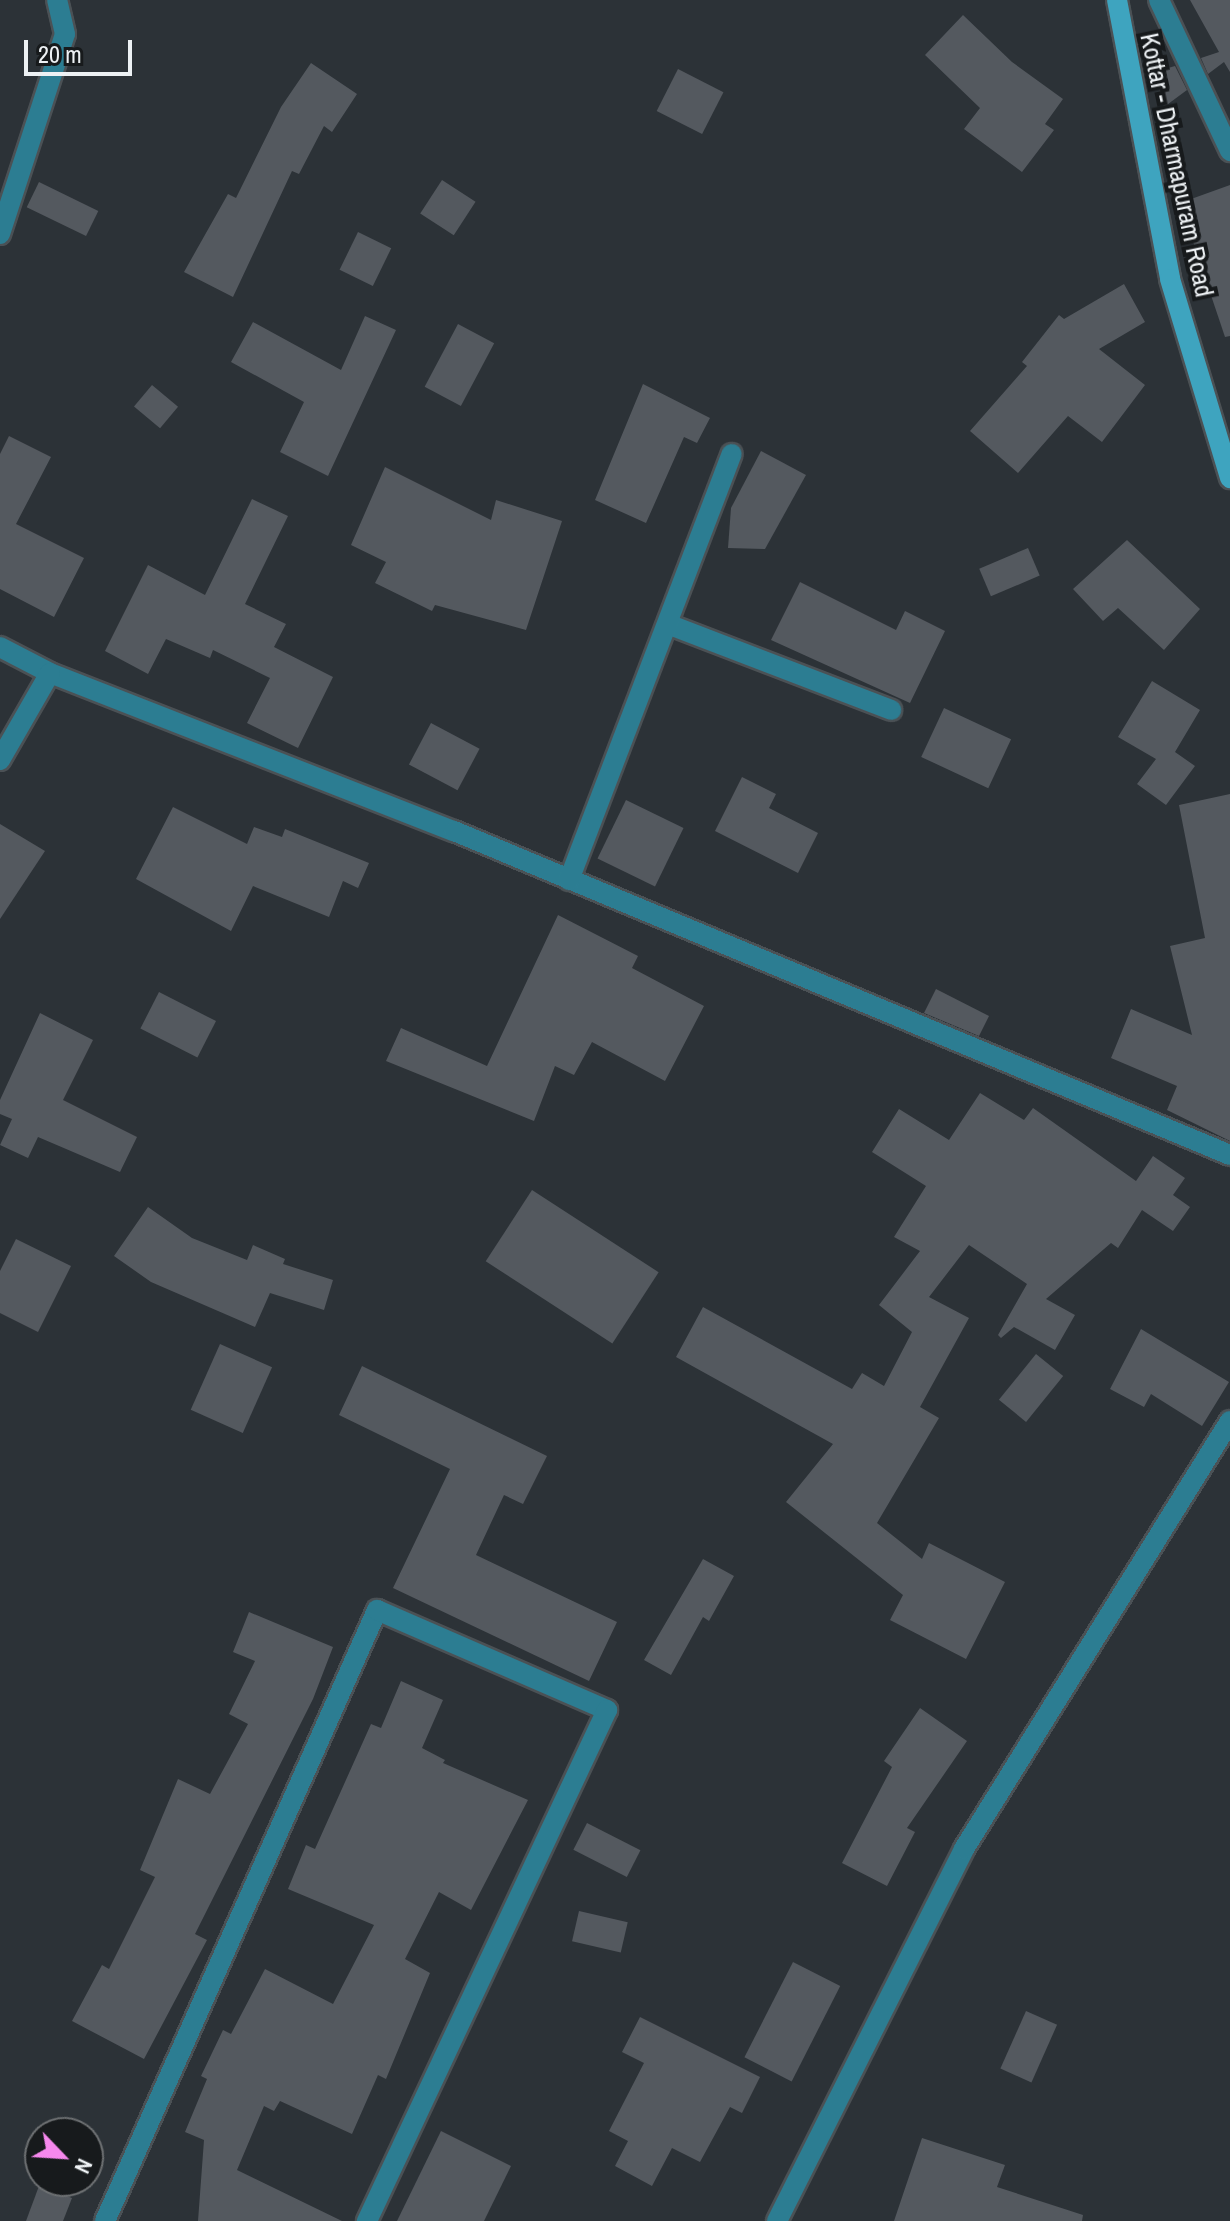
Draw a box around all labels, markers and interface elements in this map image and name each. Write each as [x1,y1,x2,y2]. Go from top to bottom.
scale bar [28,24,136,74]
street label: Kottar - Dharmapuram Road [1134,30,1220,300]
text: 20 m [38,38,82,70]
north arrow [24,2117,104,2197]
text: N [68,2154,100,2179]

